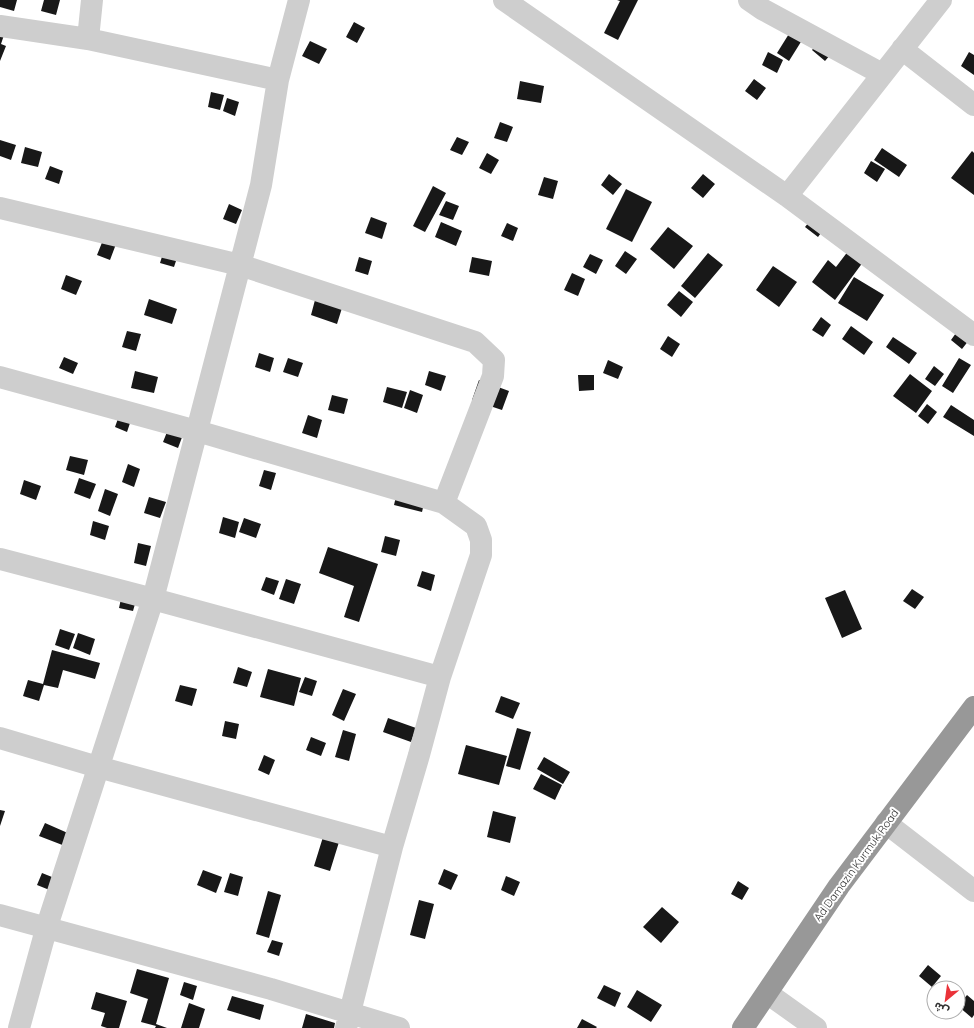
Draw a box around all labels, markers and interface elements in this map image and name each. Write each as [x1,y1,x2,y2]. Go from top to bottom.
street label: Ad Damazin Kurmuk Road [811,806,901,924]
north arrow [926,980,966,1020]
text: ش [931,999,951,1019]

